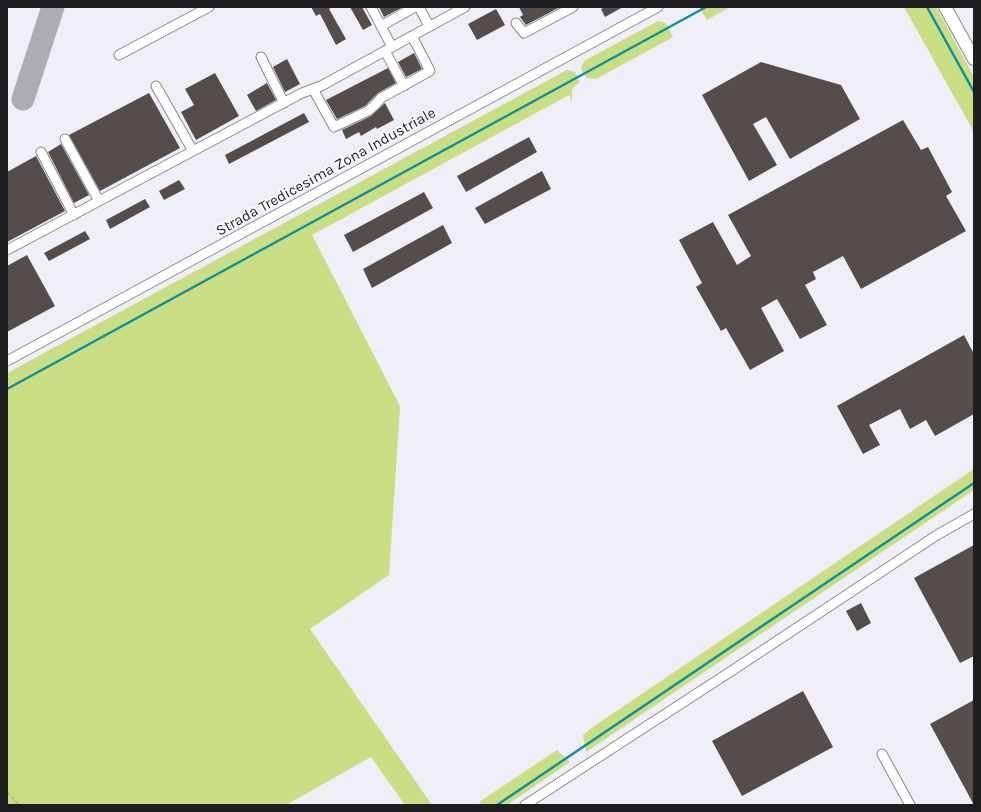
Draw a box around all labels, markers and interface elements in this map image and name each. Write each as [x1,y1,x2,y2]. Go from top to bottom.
street label: Strada Tredicesima Zona Industriale [213,104,439,240]

